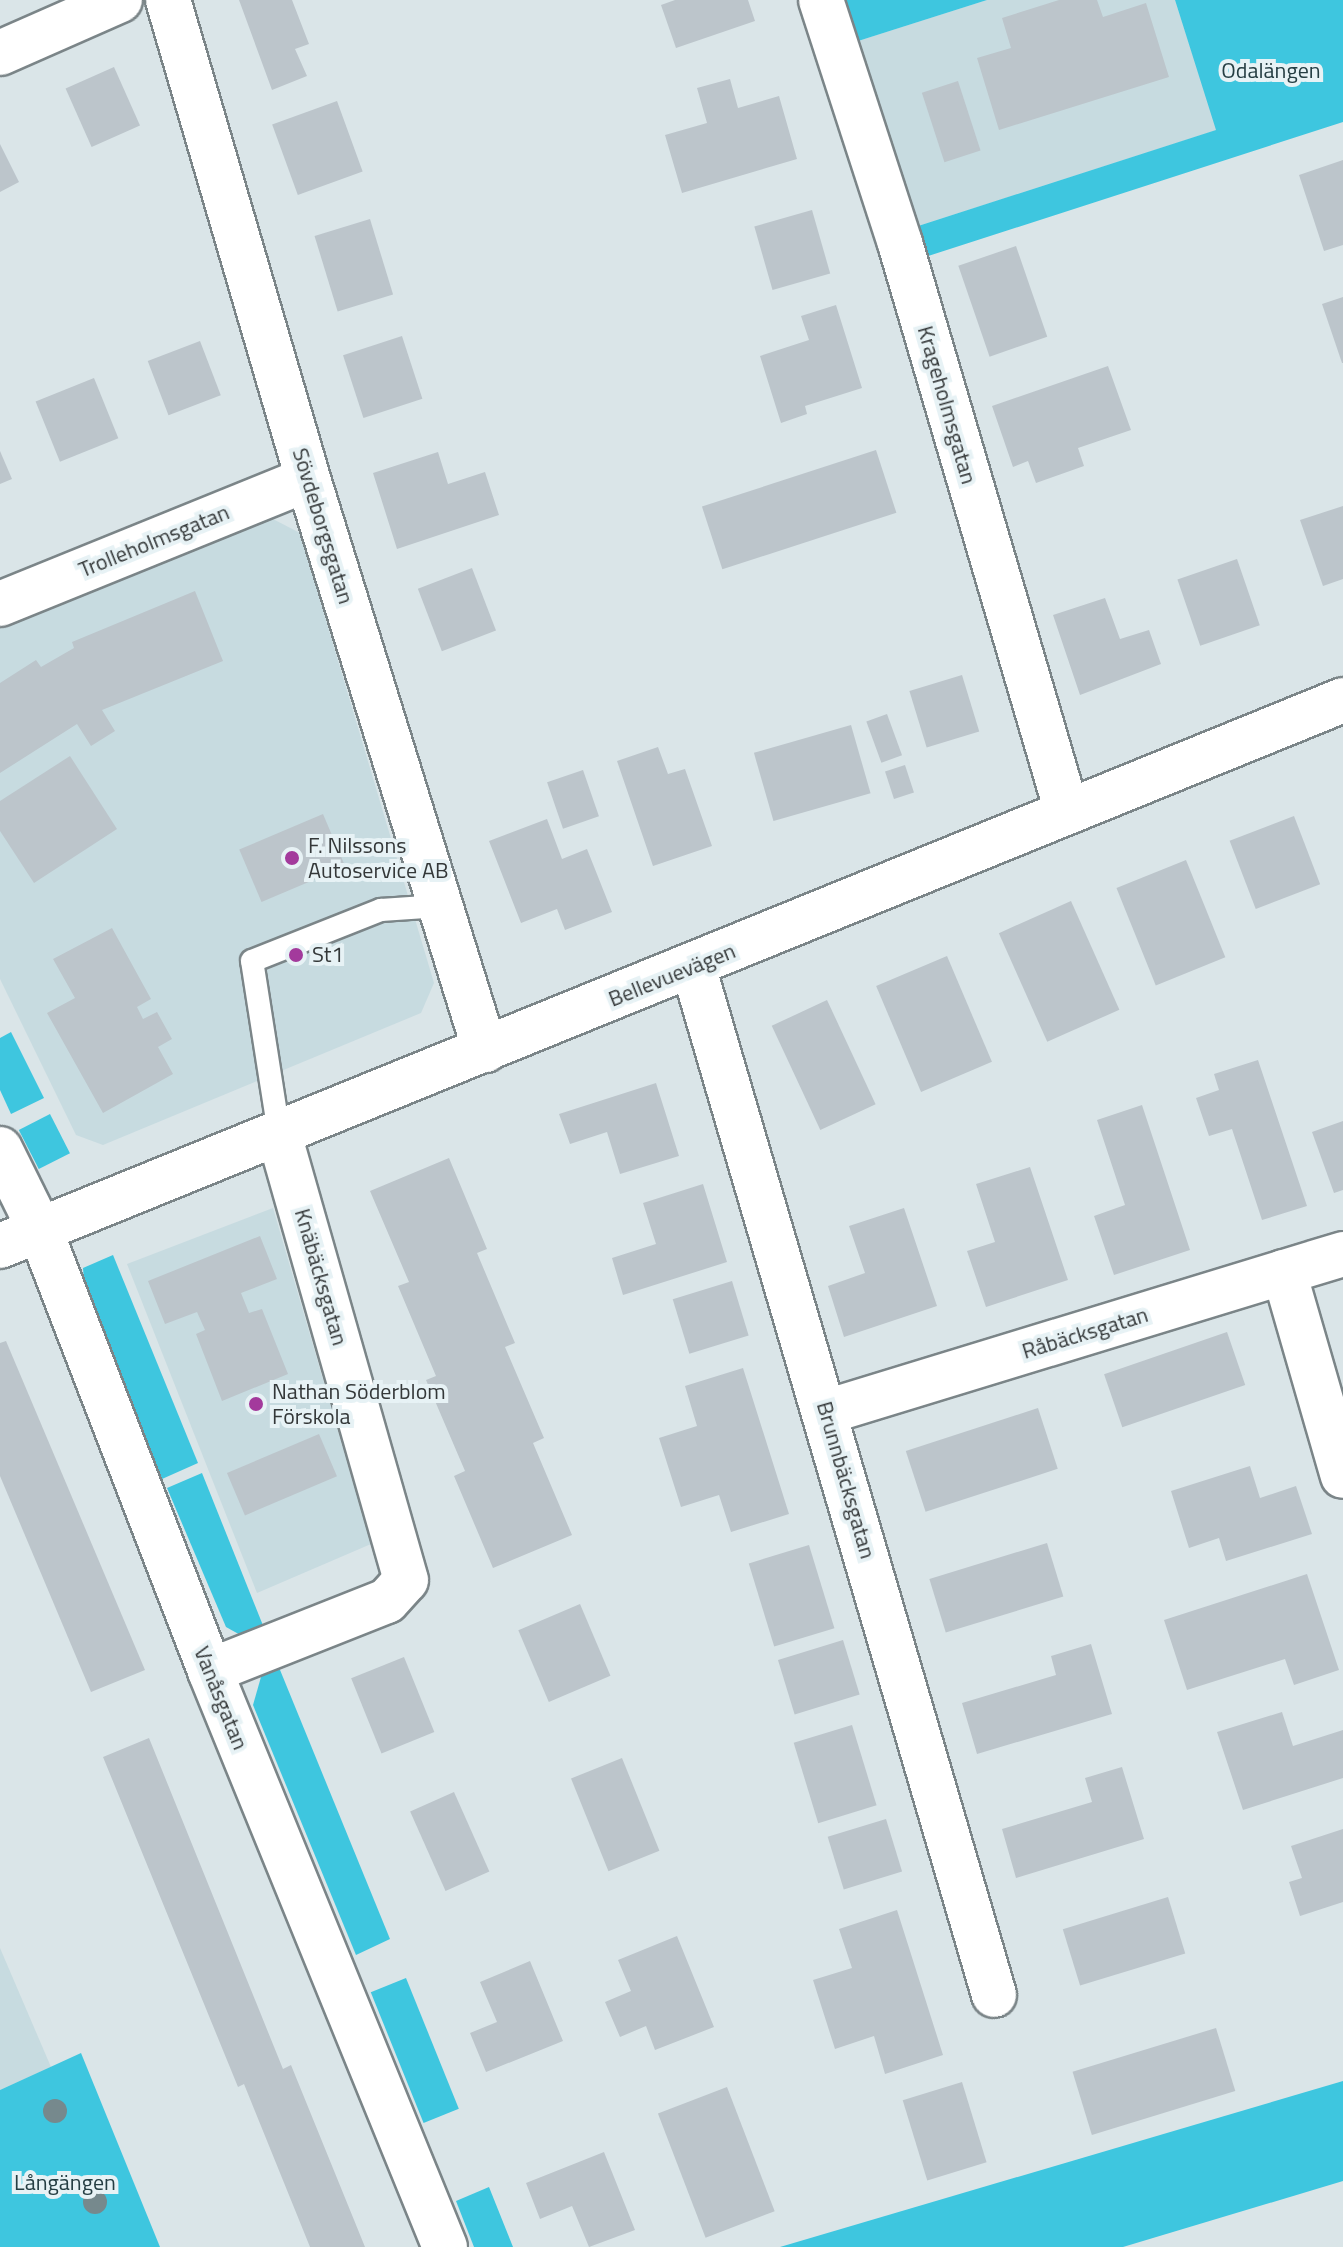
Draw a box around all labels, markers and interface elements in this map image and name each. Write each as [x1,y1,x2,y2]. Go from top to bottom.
park label: Odalängen [1221,58,1321,84]
street label: Krageholmsgatan [912,323,982,487]
street label: Sövdeborgsgatan [287,445,359,607]
street label: Trolleholmsgatan [75,499,233,583]
place label: F. Nilssons Autoservice AB [308,832,449,884]
marker: F. Nilssons Autoservice AB [283,849,301,867]
street label: Bellevuevägen [605,938,739,1012]
place label: St1 [312,942,344,968]
marker: St1 [287,946,305,964]
street label: Knäbäcksgatan [289,1206,353,1348]
street label: Råbäcksgatan [1019,1301,1151,1365]
place label: Nathan Söderblom Förskola [272,1378,446,1430]
marker: Nathan Söderblom Förskola [247,1395,265,1413]
street label: Brunnbäcksgatan [811,1398,881,1562]
street label: Vanåsgatan [188,1642,254,1754]
park label: Långängen [14,2170,116,2196]

